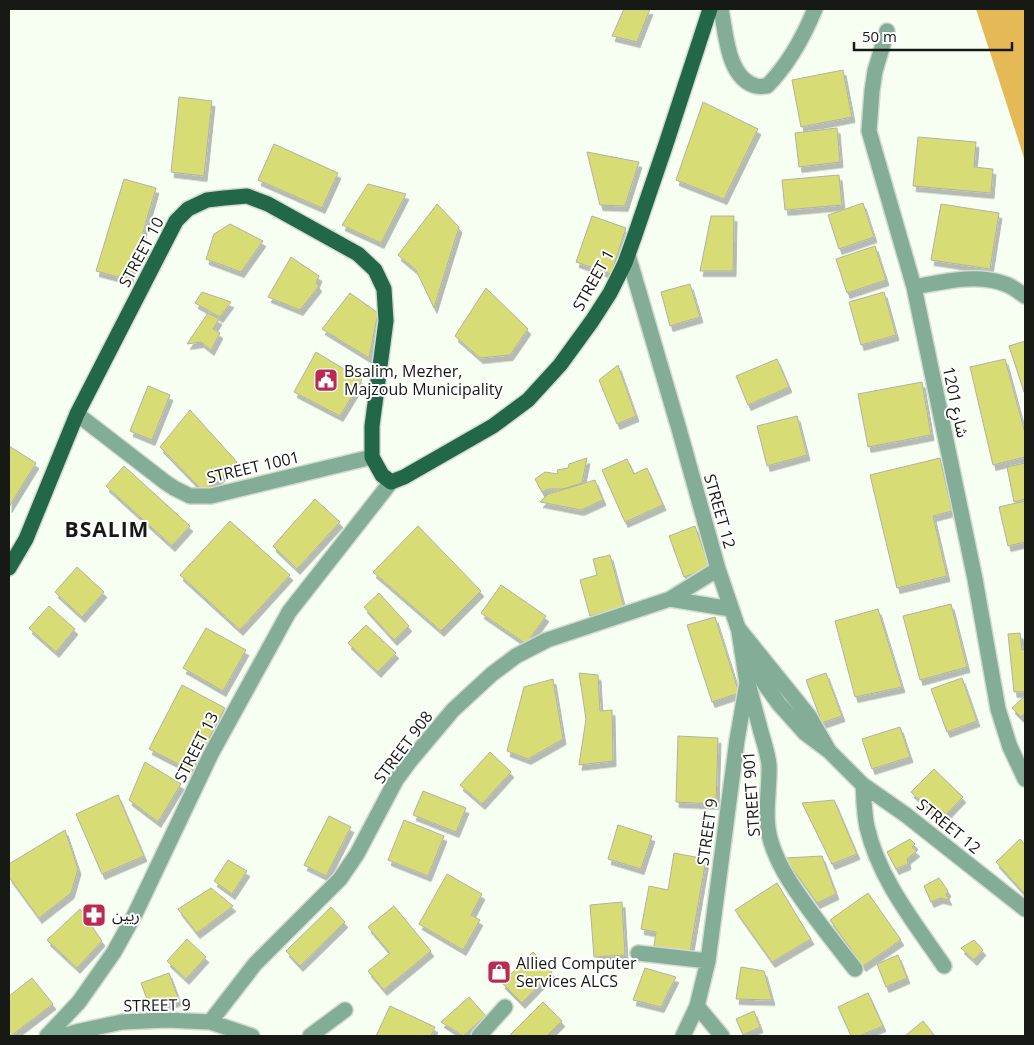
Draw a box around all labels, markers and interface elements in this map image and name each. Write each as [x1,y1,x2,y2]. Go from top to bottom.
scale bar [854,20,1012,52]
text: 50 m [862,26,897,46]
street label: STREET 10 [113,213,169,291]
street label: STREET 1 [567,245,619,315]
place label: Bsalim, Mezher, Majzoub Municipality [344,360,503,400]
street label: شارع 1201 [936,365,974,440]
public building icon: Bsalim, Mezher, Majzoub Municipality [313,367,339,393]
street label: STREET 1001 [204,446,302,488]
street label: STREET 12 [699,471,741,551]
district label: BSALIM [65,515,149,543]
street label: STREET 908 [368,706,438,788]
street label: STREET 13 [169,708,223,786]
street label: STREET 901 [737,751,765,837]
street label: STREET 12 [912,793,986,859]
street label: STREET 9 [691,797,723,867]
pharmacy icon: ريين [81,902,107,928]
place label: ريين [112,904,140,926]
place label: Allied Computer Services ALCS [516,952,637,992]
shop icon: Allied Computer Services ALCS [486,959,512,985]
street label: STREET 9 [123,993,191,1017]

